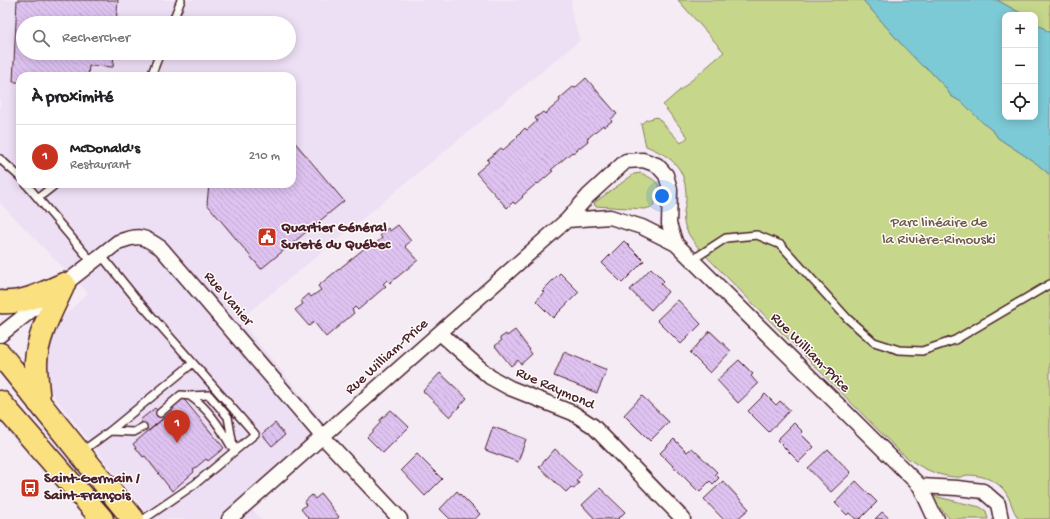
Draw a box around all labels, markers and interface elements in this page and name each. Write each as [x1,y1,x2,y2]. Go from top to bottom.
map controls [1002,12,1038,120]
button: + [1002,12,1038,48]
search box [16,16,296,60]
icon: search [30,27,52,49]
text: Rechercher [62,29,130,47]
button: − [1002,48,1038,84]
button: locate [1002,84,1038,120]
text: À proximité [32,88,113,108]
text: McDonald's [70,140,140,158]
text: 1 [42,149,48,164]
text: 210 m [249,149,280,164]
text: Restaurant [70,158,130,173]
your location [652,186,672,206]
park label: Parc linéaire de la Rivière-Rimouski [882,214,996,249]
place label: Quartier Général Sureté du Québec [281,219,391,254]
public building icon: Quartier Général Sureté du Québec [256,226,278,248]
street label: Rue Vanier [199,268,258,331]
street label: Rue William-Price [766,309,854,397]
street label: Rue William-Price [342,315,432,399]
street label: Rue Raymond [513,364,598,415]
pin: 1 [164,410,190,443]
place label: Saint-Germain / Saint-François [44,470,140,505]
bus stop icon: Saint-Germain / Saint-François [19,477,41,499]

